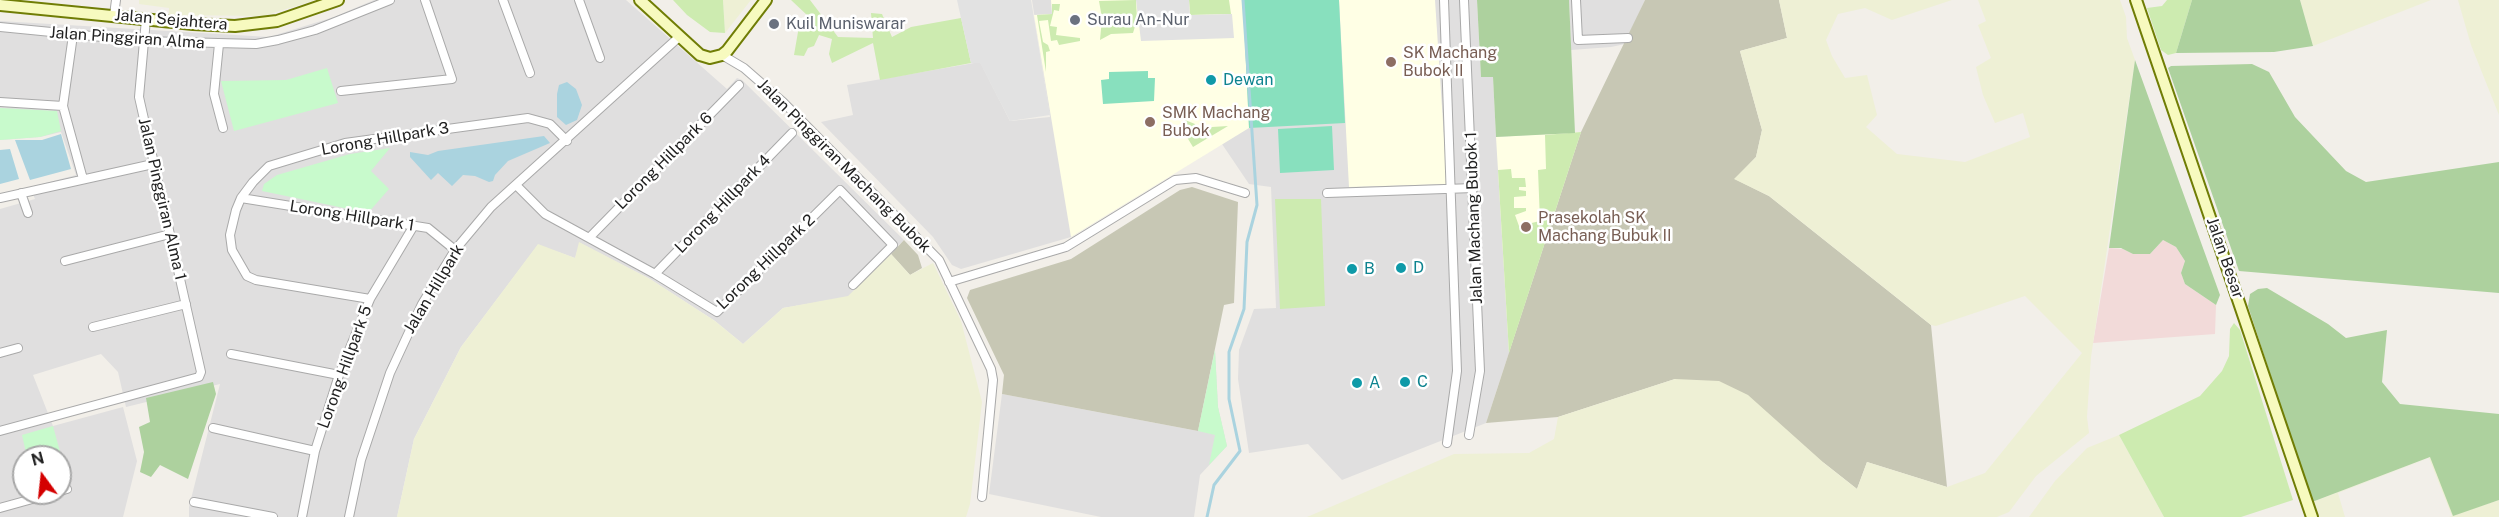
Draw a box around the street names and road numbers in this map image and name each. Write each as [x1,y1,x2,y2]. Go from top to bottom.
street label: Jalan Sejahtera [114,5,228,35]
street label: Jalan Pinggiran Alma [49,23,205,53]
street label: Jalan Pinggiran Machang Bubok [753,75,935,257]
street label: Lorong Hillpark 6 [612,109,716,213]
street label: Jalan Pinggiran Alma 1 [134,116,190,282]
street label: Lorong Hillpark 3 [320,118,450,160]
street label: Jalan Machang Bubok 1 [1461,131,1487,305]
street label: Lorong Hillpark 4 [671,151,775,257]
street label: Lorong Hillpark 1 [288,197,416,235]
street label: Lorong Hillpark 2 [713,210,819,314]
street label: Jalan Besar [2202,215,2248,301]
street label: Jalan Hillpark [400,241,468,337]
street label: Lorong Hillpark 5 [314,303,376,431]

